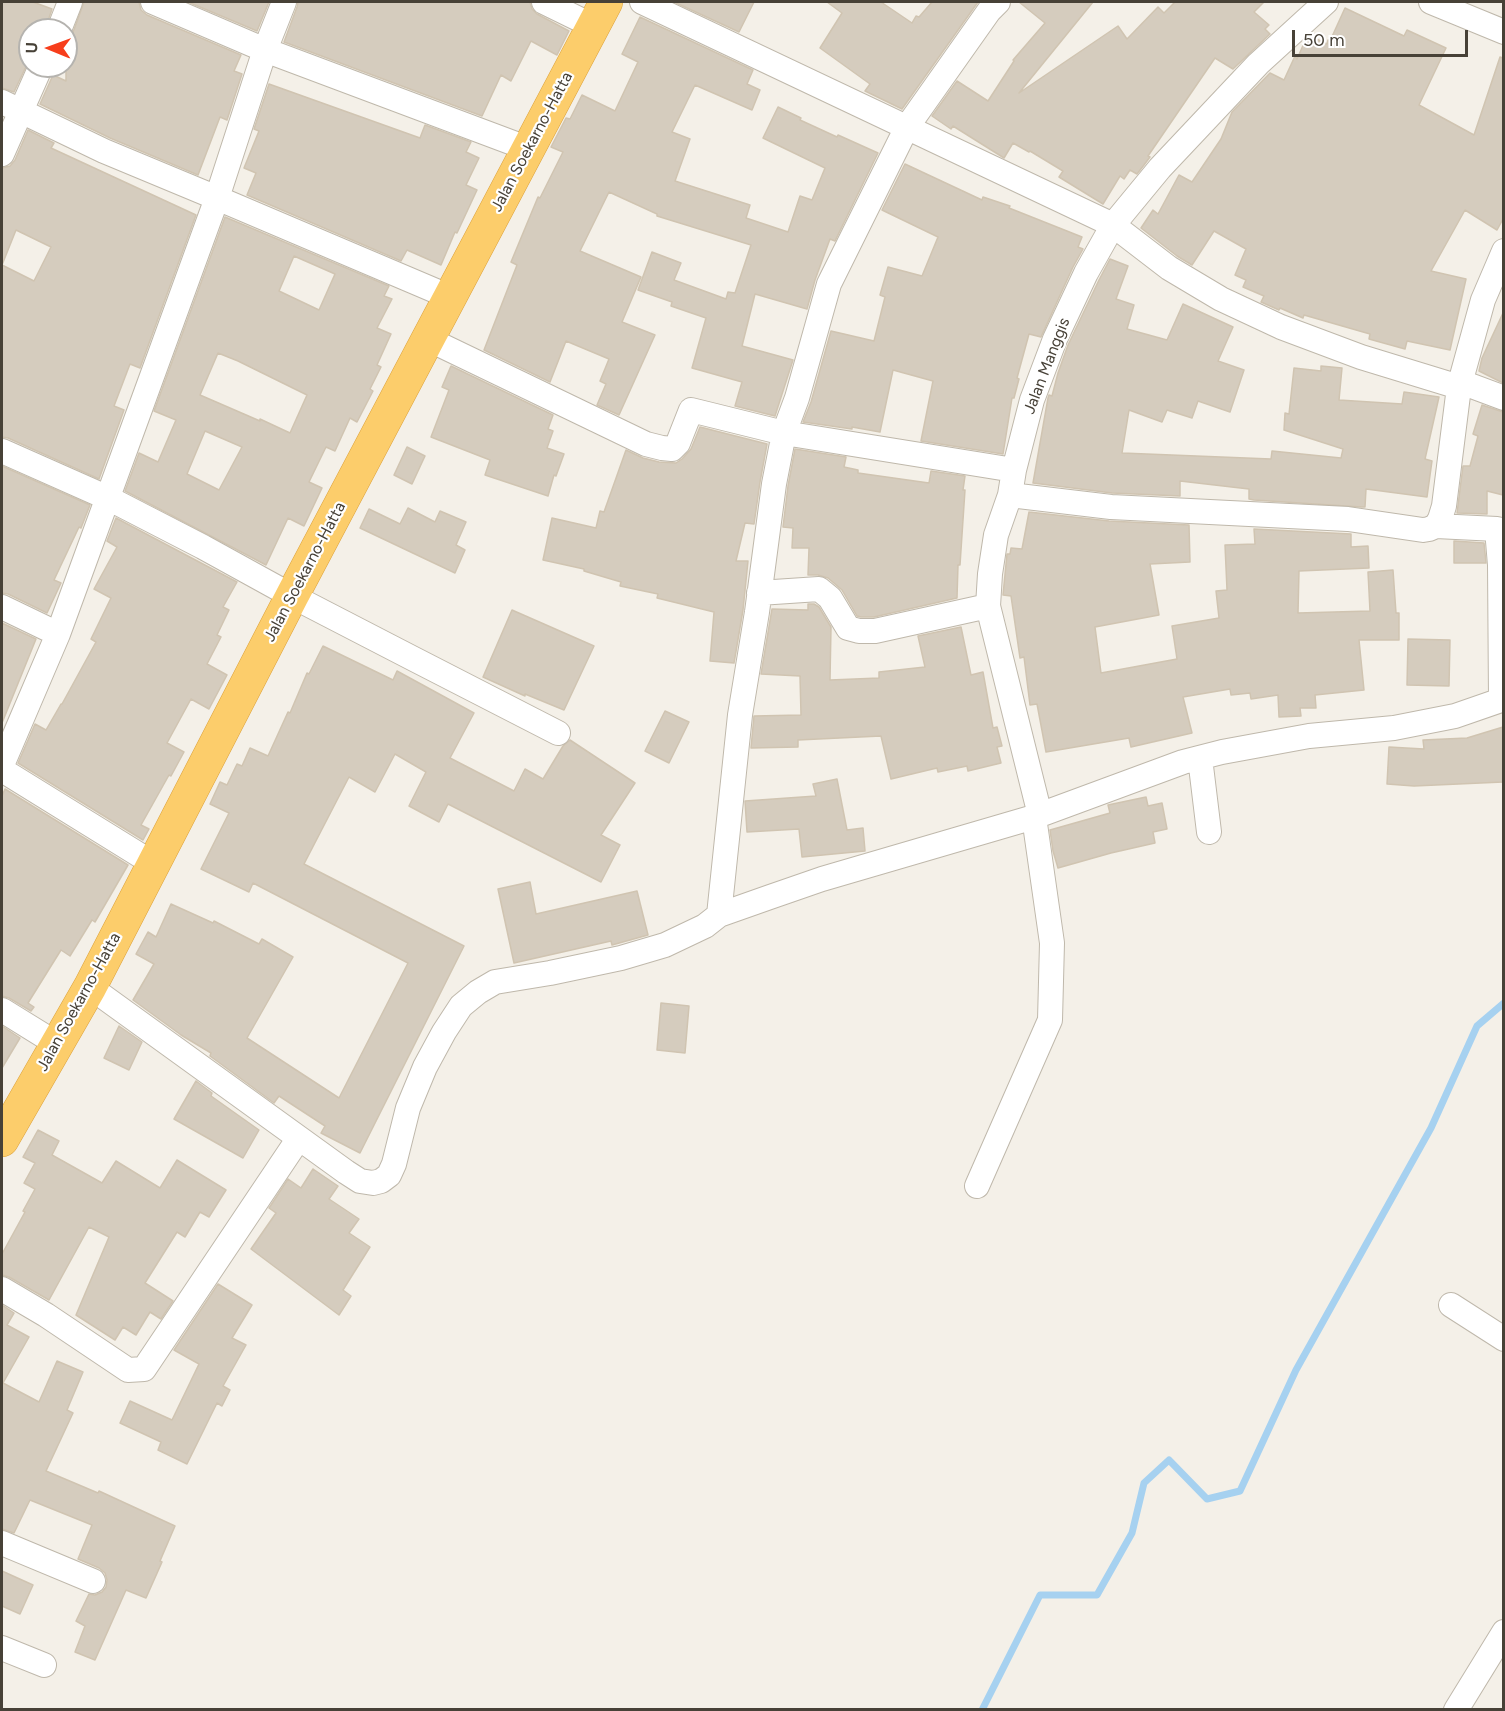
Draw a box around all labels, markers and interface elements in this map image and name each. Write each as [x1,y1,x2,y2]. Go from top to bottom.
north arrow [18,18,78,78]
scale bar [1295,18,1470,56]
text: 50 m [1303,29,1345,51]
text: U [22,42,41,54]
street label: Jalan Soekarno-Hatta [487,69,577,215]
street label: Jalan Manggis [1020,315,1074,417]
street label: Jalan Soekarno-Hatta [260,499,350,645]
street label: Jalan Soekarno-Hatta [33,929,125,1075]

